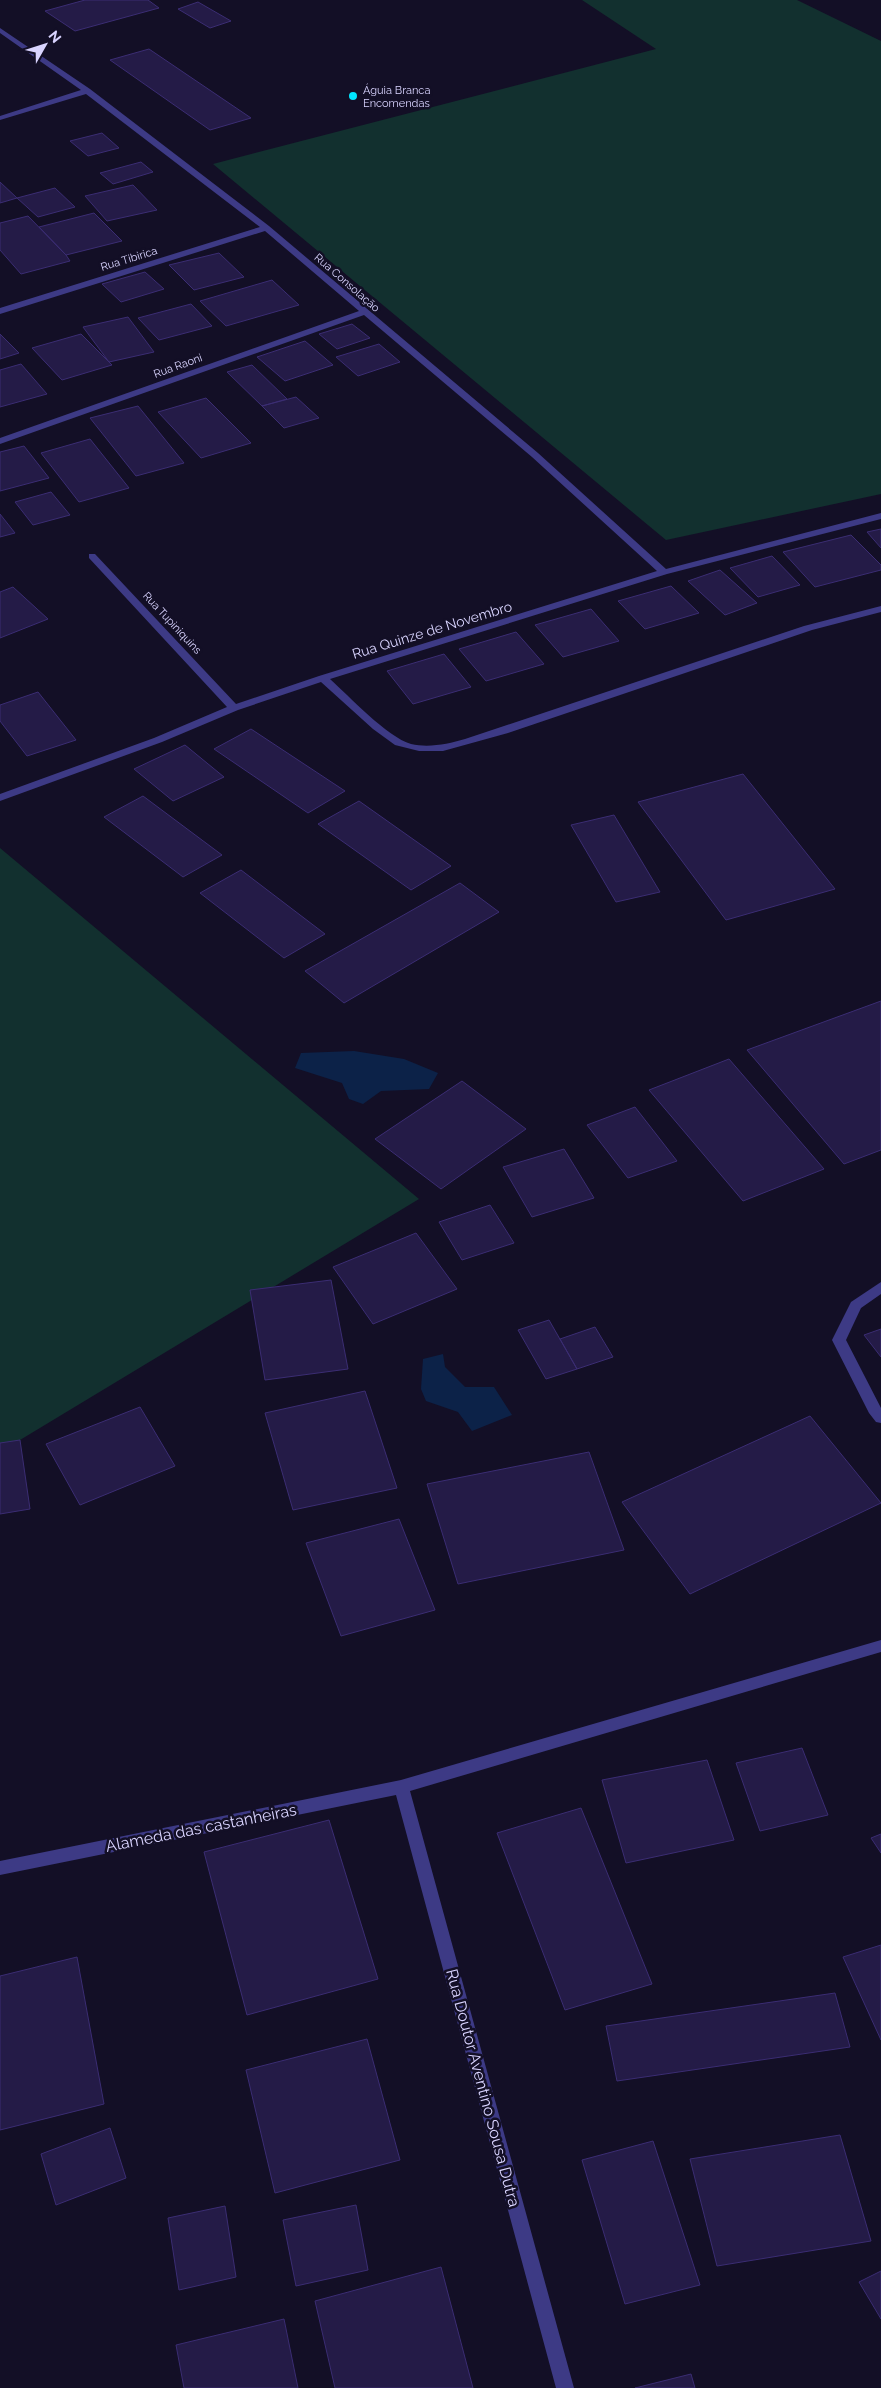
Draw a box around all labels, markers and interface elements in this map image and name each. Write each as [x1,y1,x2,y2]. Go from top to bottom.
north arrow [20,20,70,70]
text: N [46,28,65,46]
place label: Águia Branca Encomendas [363,83,430,110]
marker: Águia Branca Encomendas [347,90,359,102]
street label: Rua Tibirica [99,244,159,274]
street label: Rua Consolação [312,251,383,315]
street label: Rua Raoni [152,351,204,381]
street label: Rua Tupiniquins [140,589,204,657]
street label: Rua Quinze de Novembro [350,598,514,662]
street label: Alameda das castanheiras [104,1800,298,1856]
street label: Rua Doutor Aventino Sousa Dutra [442,1967,524,2209]

